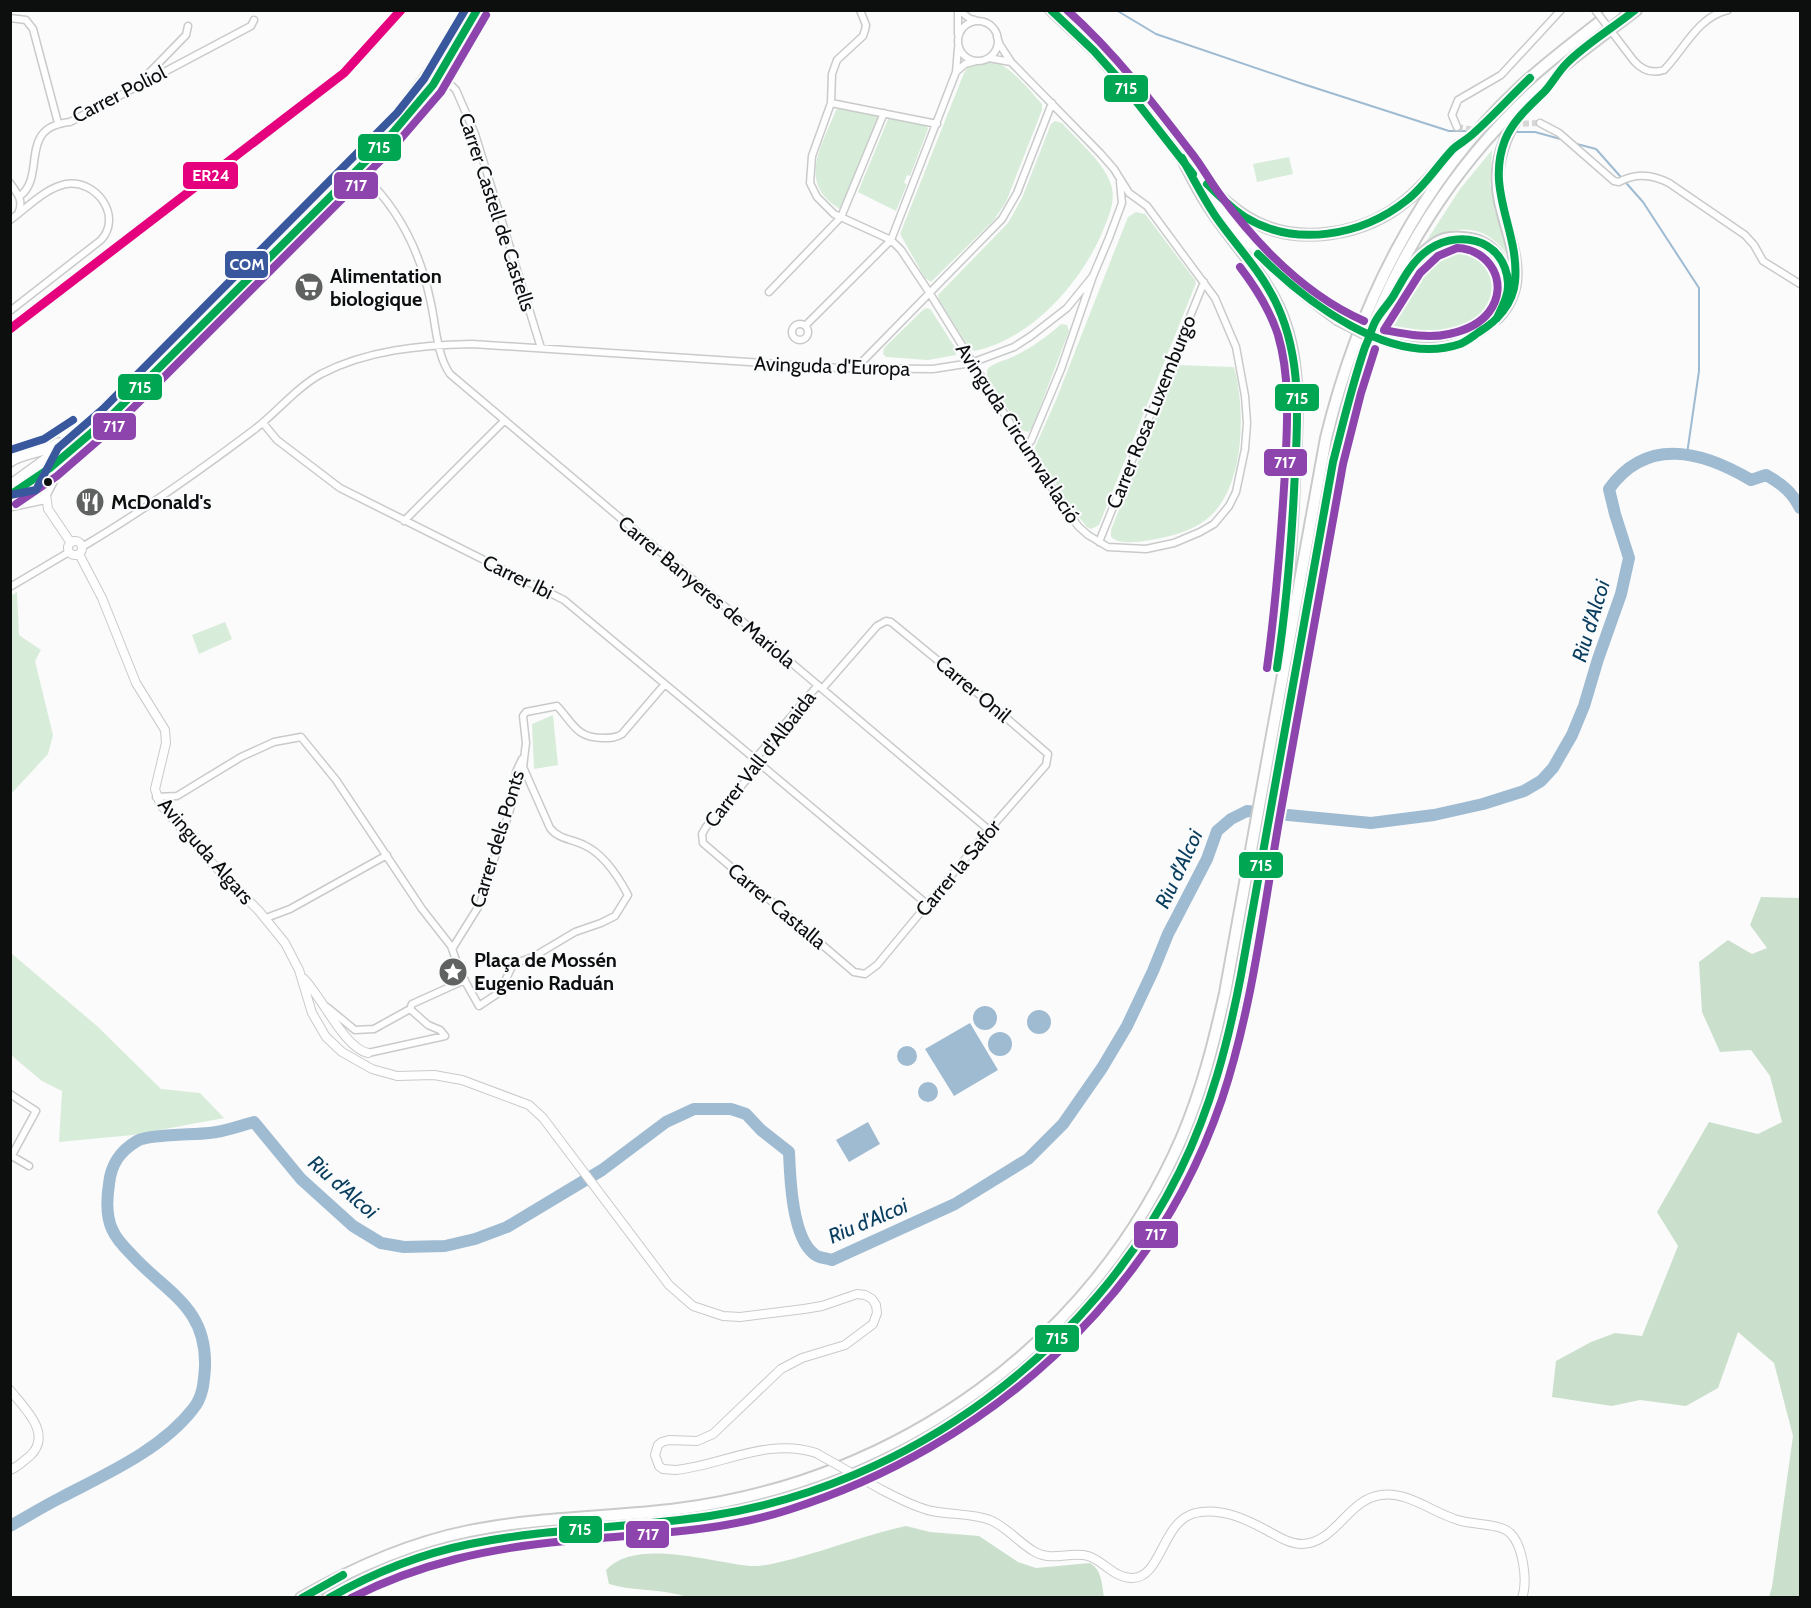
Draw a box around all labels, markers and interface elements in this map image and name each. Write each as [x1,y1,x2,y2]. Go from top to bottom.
street label: Carrer Poliol [68,60,170,128]
line badge: 715 [1103,74,1149,103]
text: 715 [1115,79,1137,98]
street label: Carrer Castell de Castells [454,110,540,314]
line badge: 715 [357,133,402,162]
text: 715 [368,138,390,157]
line badge: ER24 [182,161,239,190]
text: ER24 [192,166,230,185]
line badge: 717 [333,171,379,200]
text: 717 [345,176,368,195]
line badge: COM [224,250,269,279]
text: COM [230,255,265,274]
place label: Alimentation biologique [330,264,442,311]
supermarket icon: Alimentation biologique [293,271,325,303]
street label: Carrer Rosa Luxemburgo [1101,312,1201,512]
street label: Avinguda Circumval·lació [951,338,1085,528]
street label: Avinguda d'Europa [754,351,911,381]
line badge: 715 [117,373,163,401]
text: 715 [129,378,151,397]
line badge: 715 [1274,383,1320,412]
text: 715 [1286,389,1308,408]
line badge: 717 [92,412,137,441]
text: 717 [103,417,126,436]
line badge: 717 [1263,448,1308,477]
text: 717 [1274,453,1297,472]
unlabelled marker [42,476,54,488]
restaurant icon: McDonald's [74,486,106,518]
place label: McDonald's [111,490,212,514]
street label: Carrer Banyeres de Mariola [613,511,801,674]
street label: Carrer Ibi [479,550,557,604]
water label: Riu d'Alcoi [1566,576,1615,665]
street label: Carrer Onil [931,651,1016,728]
street label: Carrer Vall d'Albaida [699,686,821,832]
street label: Carrer dels Ponts [465,767,529,911]
street label: Avinguda Algars [153,793,259,909]
street label: Carrer la Safor [911,814,1006,921]
water label: Riu d'Alcoi [1149,825,1208,912]
line badge: 715 [1238,851,1284,879]
text: 715 [1250,856,1272,875]
street label: Carrer Castalla [723,858,831,954]
place label: Plaça de Mossén Eugenio Raduán [474,948,617,995]
place icon: Plaça de Mossén Eugenio Raduán [437,956,469,988]
water label: Riu d'Alcoi [303,1150,384,1224]
water label: Riu d'Alcoi [824,1192,912,1248]
line badge: 717 [1133,1220,1179,1249]
text: 717 [1145,1225,1168,1244]
line badge: 715 [1034,1324,1080,1353]
text: 715 [1046,1329,1068,1348]
line badge: 715 [558,1515,603,1544]
text: 715 [569,1520,591,1539]
line badge: 717 [625,1520,670,1549]
text: 717 [637,1525,660,1544]

